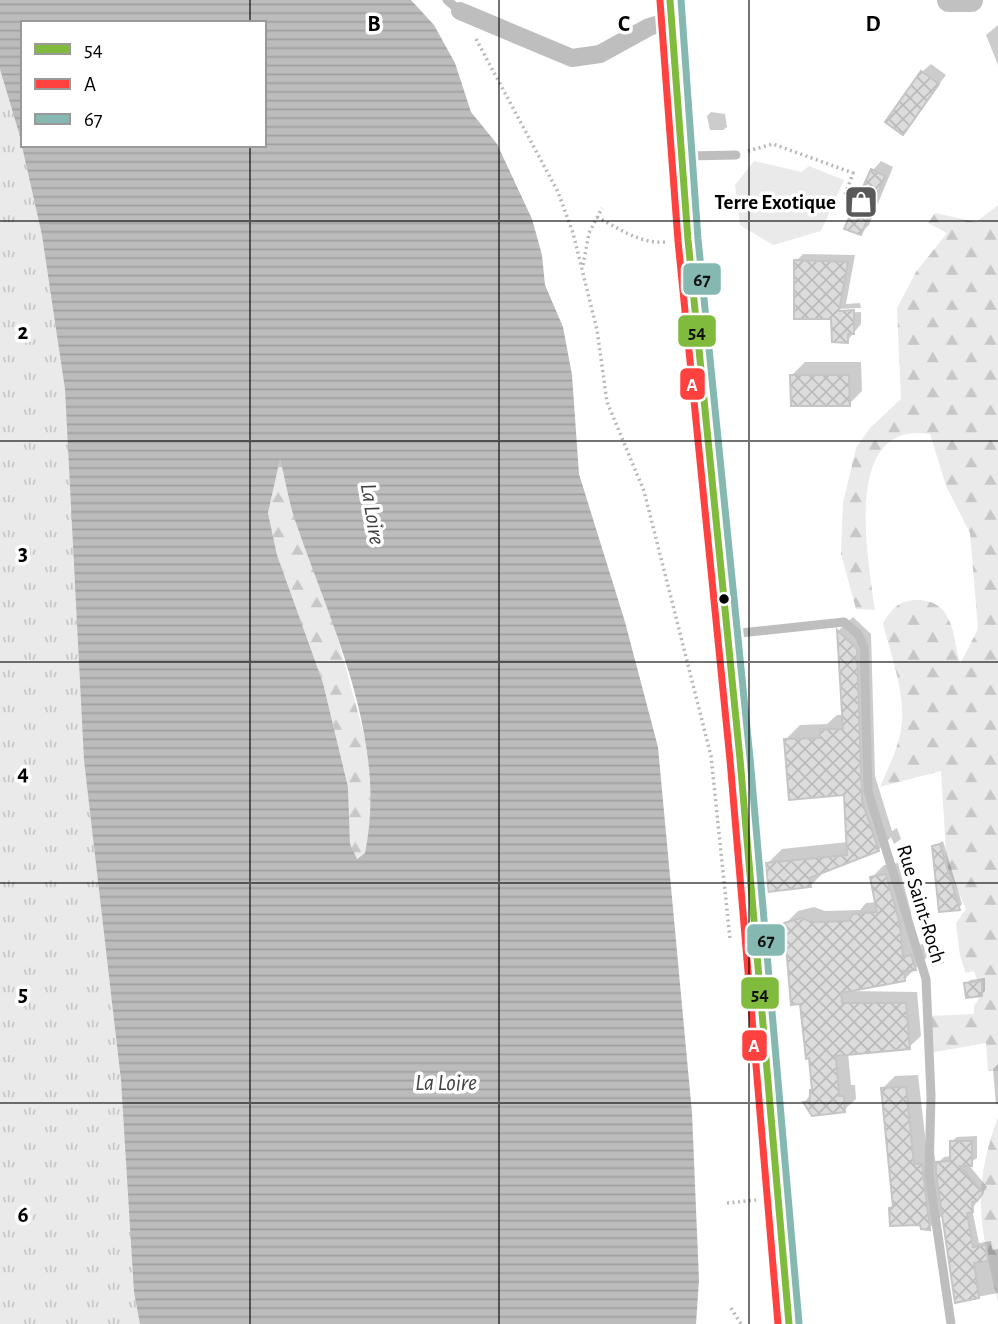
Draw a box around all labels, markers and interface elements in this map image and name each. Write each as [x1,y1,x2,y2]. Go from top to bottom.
text: B [367,13,381,36]
text: C [618,13,630,36]
text: D [865,13,881,36]
legend [21,21,266,147]
text: 54 [84,39,103,60]
text: A [84,74,96,95]
text: 67 [84,109,103,130]
shop icon: Terre Exotique [842,183,880,221]
place label: Terre Exotique [714,192,836,213]
line badge: 67 [682,262,722,296]
text: 67 [693,271,711,290]
line badge: 54 [677,314,717,348]
text: 2 [18,321,29,344]
text: 54 [688,323,706,342]
line badge: A [679,367,706,401]
text: A [686,376,698,395]
water label: La Loire [356,482,388,547]
text: 3 [18,542,28,565]
unlabelled marker [717,592,731,606]
text: 4 [17,762,29,785]
street label: Rue Saint-Roch [893,842,949,966]
line badge: 67 [746,923,786,957]
text: 67 [757,932,775,951]
line badge: 54 [740,976,780,1010]
text: 5 [18,983,28,1006]
text: 54 [751,985,769,1004]
line badge: A [741,1029,768,1062]
text: A [748,1037,760,1056]
water label: La Loire [415,1072,477,1095]
text: 6 [17,1204,29,1227]

